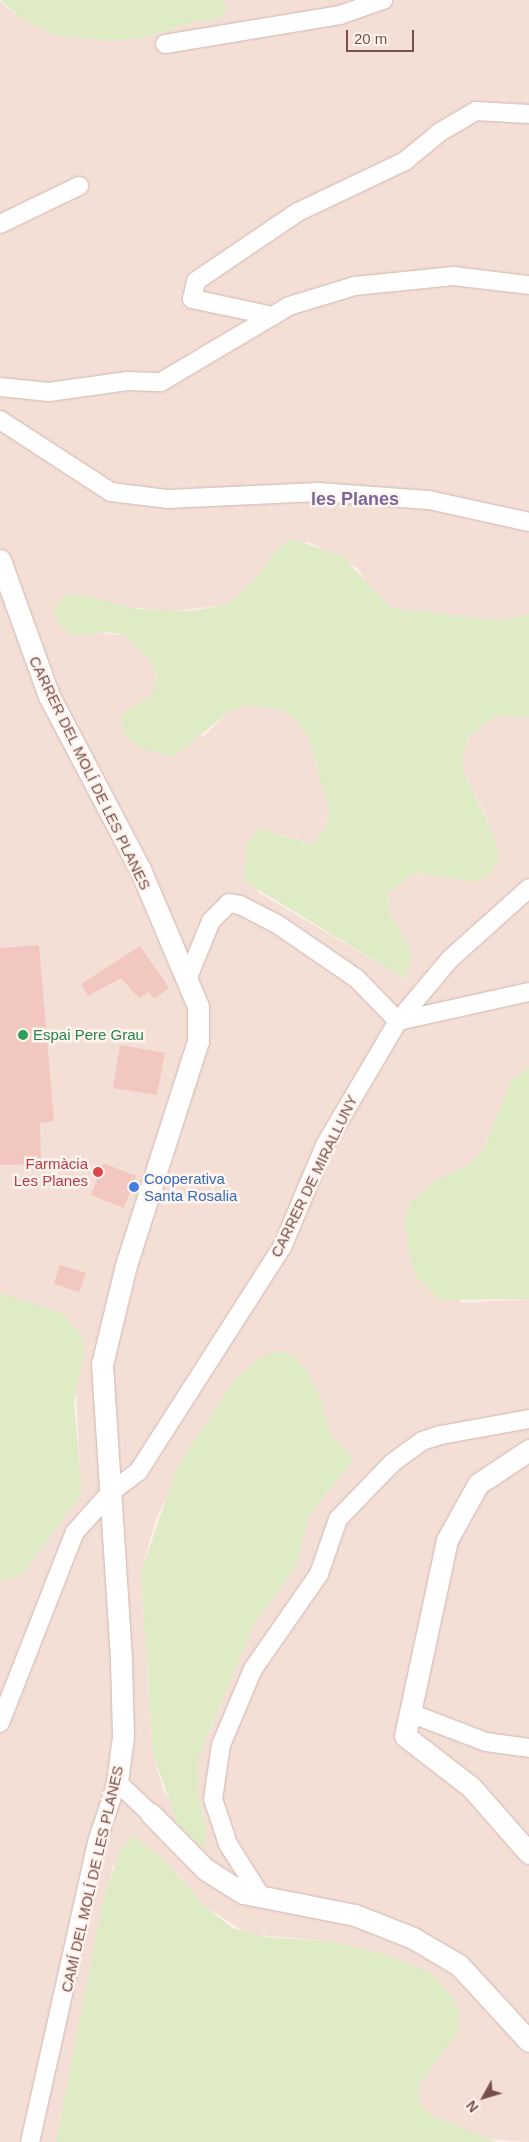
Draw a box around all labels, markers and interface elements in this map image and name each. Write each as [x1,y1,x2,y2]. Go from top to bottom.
scale bar [349,20,416,52]
text: 20 m [354,30,387,47]
district label: les Planes [311,488,399,510]
street label: CARRER DEL MOLÍ DE LES PLANES [25,653,155,893]
place label: Espai Pere Grau [33,1026,144,1044]
marker: Espai Pere Grau [17,1029,29,1041]
street label: CARRER DE MIRALLUNY [267,1092,361,1260]
place label: Farmàcia Les Planes [14,1154,88,1189]
marker: Farmàcia Les Planes [92,1166,104,1178]
place label: Cooperativa Santa Rosalia [144,1169,237,1204]
marker: Cooperativa Santa Rosalia [128,1181,140,1193]
street label: CAMÍ DEL MOLÍ DE LES PLANES [57,1764,127,1994]
north arrow [459,2072,509,2122]
text: N [463,2097,482,2115]

